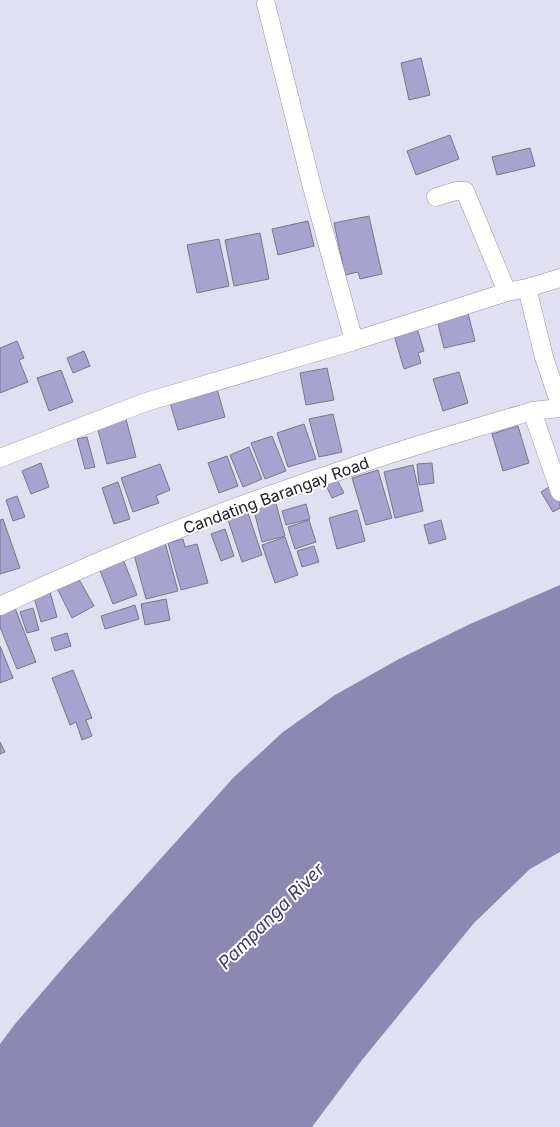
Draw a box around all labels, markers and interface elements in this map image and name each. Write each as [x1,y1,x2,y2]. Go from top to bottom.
street label: Candating Barangay Road [180,452,372,538]
water label: Pampanga River [214,858,329,973]

